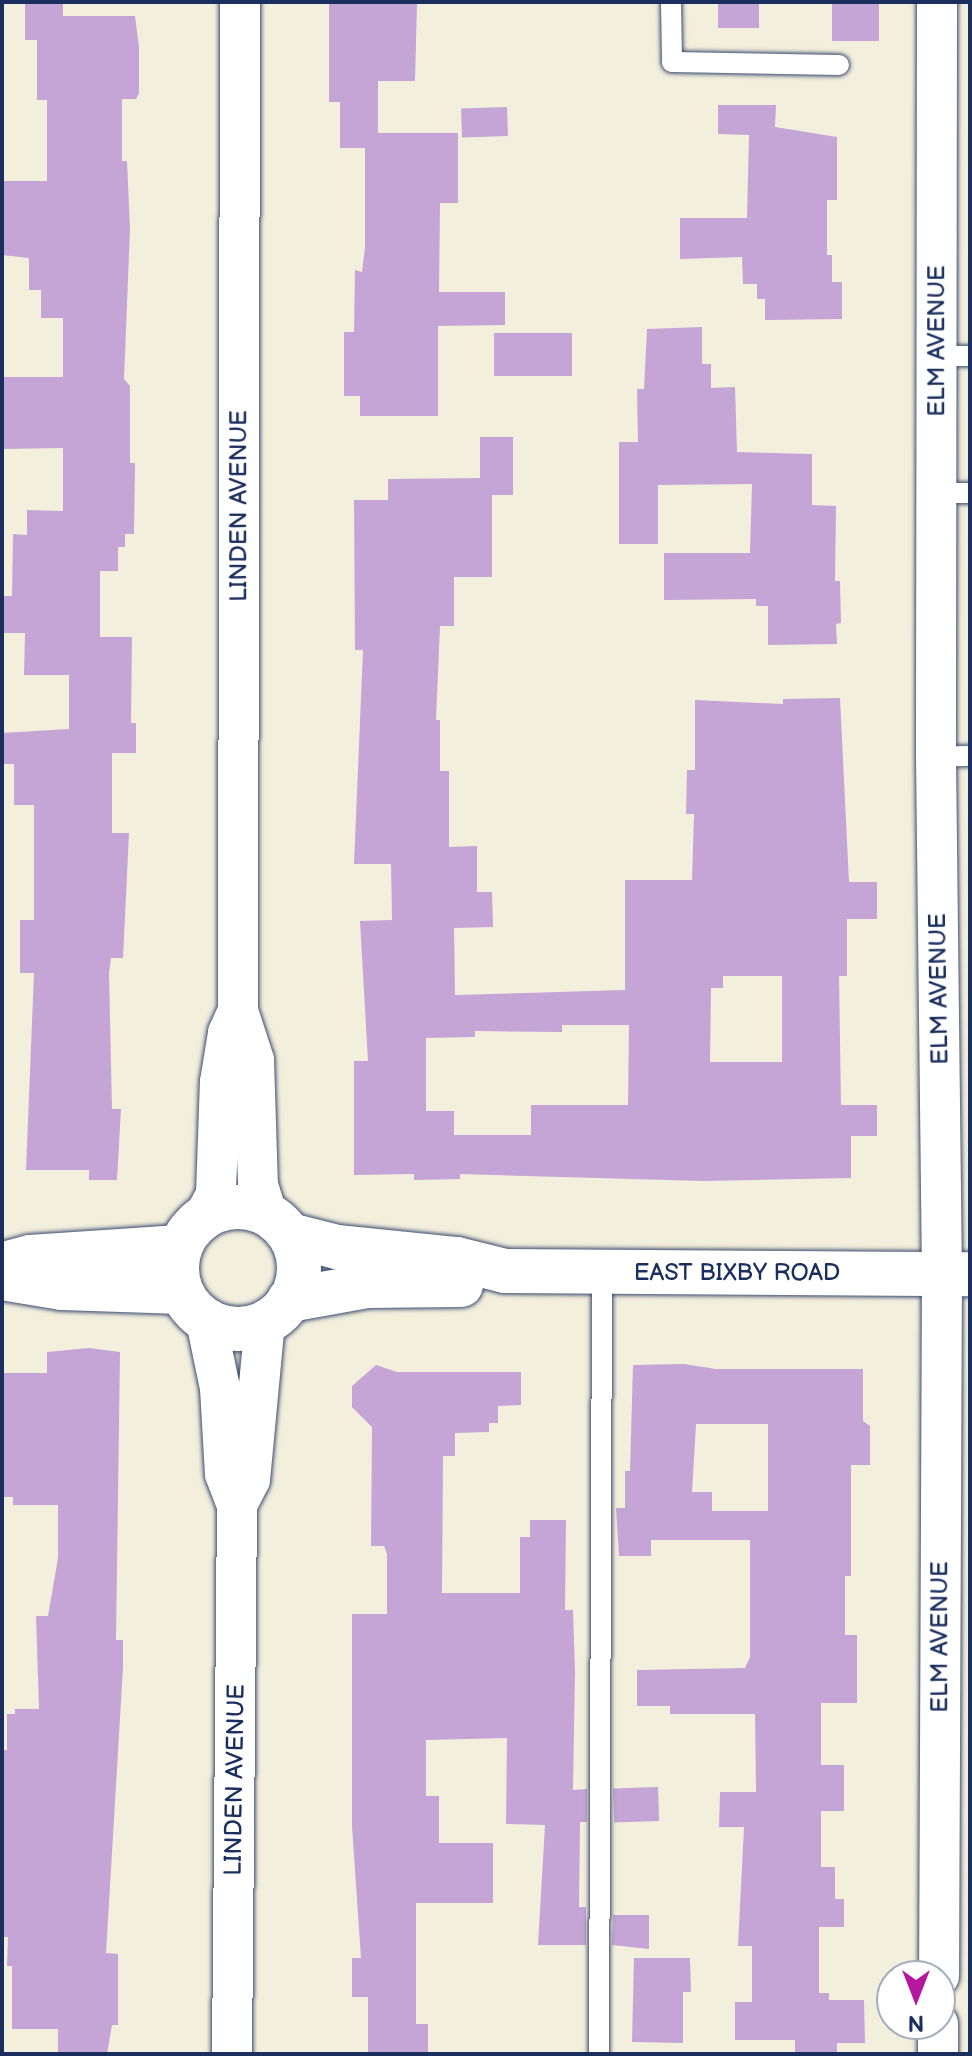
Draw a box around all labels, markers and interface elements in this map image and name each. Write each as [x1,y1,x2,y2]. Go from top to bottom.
street label: ELM AVENUE [923,265,951,417]
street label: LINDEN AVENUE [225,410,253,602]
street label: ELM AVENUE [923,913,955,1065]
street label: EAST BIXBY ROAD [634,1259,840,1287]
street label: ELM AVENUE [926,1561,954,1713]
street label: LINDEN AVENUE [219,1684,251,1876]
north arrow [876,1960,956,2040]
text: N [908,2009,924,2036]

